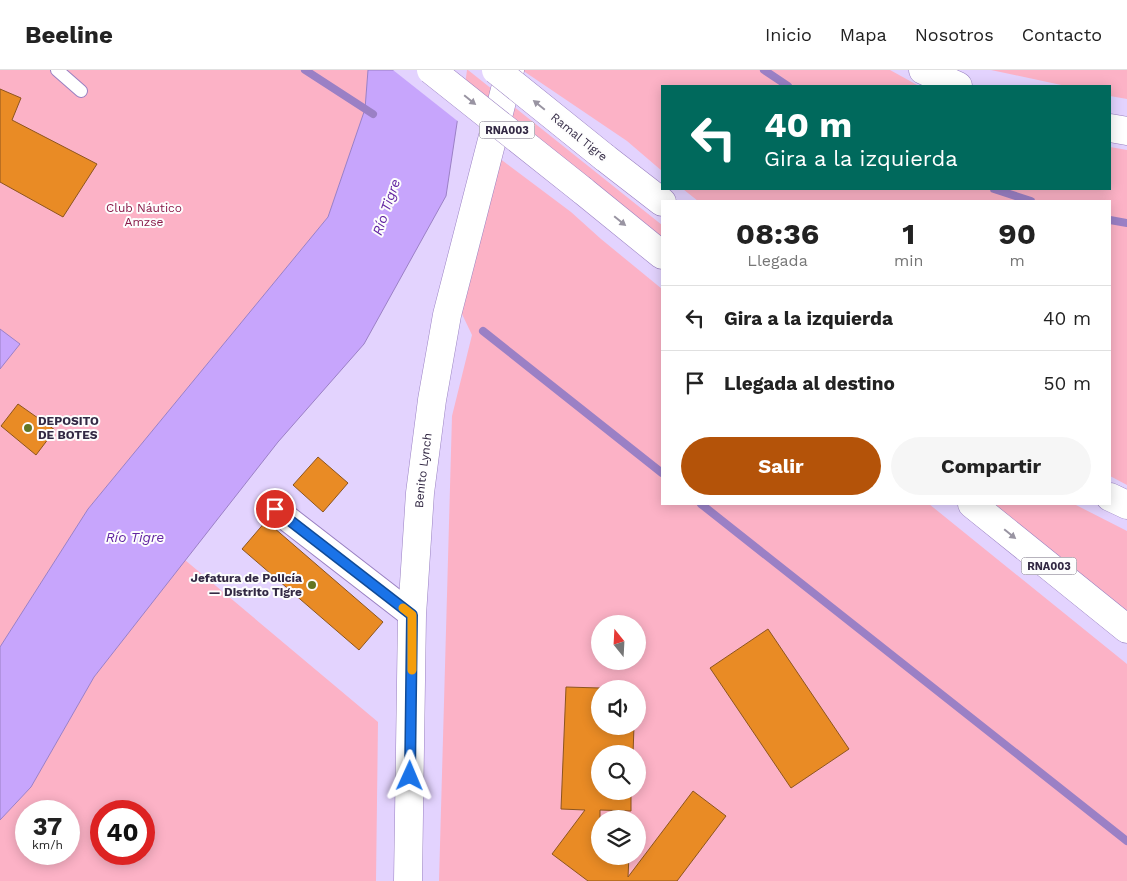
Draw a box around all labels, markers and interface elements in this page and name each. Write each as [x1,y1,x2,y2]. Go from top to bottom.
text: Beeline [25,21,113,49]
text: Inicio [765,24,812,45]
text: Mapa [840,24,887,45]
text: Nosotros [915,24,994,45]
text: Contacto [1022,24,1102,45]
one-way arrow [463,95,476,106]
one-way arrow [533,99,546,110]
text: 40 m [764,104,852,146]
icon: left [681,105,746,170]
street label: Ramal Tigre [548,110,610,164]
road number: RNA003 [480,122,534,138]
text: Gira a la izquierda [764,146,958,171]
water label: Río Tigre [369,177,403,237]
park label: Club Náutico Amzse [106,201,182,229]
one-way arrow [613,215,626,226]
text: 08:36 [736,216,819,251]
text: 1 [902,216,915,251]
text: 90 [998,216,1036,251]
text: Llegada [747,251,808,270]
text: min [894,251,924,270]
text: m [1010,251,1025,270]
icon: left [681,304,709,332]
text: Gira a la izquierda [724,307,893,330]
text: 40 m [1043,307,1091,330]
icon: arrive [681,369,709,397]
text: Llegada al destino [724,372,895,395]
text: 50 m [1044,372,1091,395]
place label: DEPOSITO DE BOTES [38,414,99,442]
marker: DEPOSITO DE BOTES [22,422,34,434]
street label: Benito Lynch [412,432,435,509]
button: Salir [681,437,881,495]
button: Compartir [891,437,1091,495]
pin [254,488,296,530]
icon: arrive [261,495,289,523]
water label: Río Tigre [106,529,164,545]
one-way arrow [1003,529,1016,540]
road number: RNA003 [1022,558,1076,574]
place label: Jefatura de Policía — Distrito Tigre [191,571,302,599]
marker: Jefatura de Policía — Distrito Tigre [306,579,318,591]
north arrow [591,615,646,670]
map controls [591,615,646,865]
button: sound [591,680,646,735]
button: search [591,745,646,800]
position arrow [383,749,435,801]
speed limit sign: 40 [90,800,155,865]
button: layers [591,810,646,865]
text: 37 [33,812,62,841]
text: km/h [32,838,63,852]

